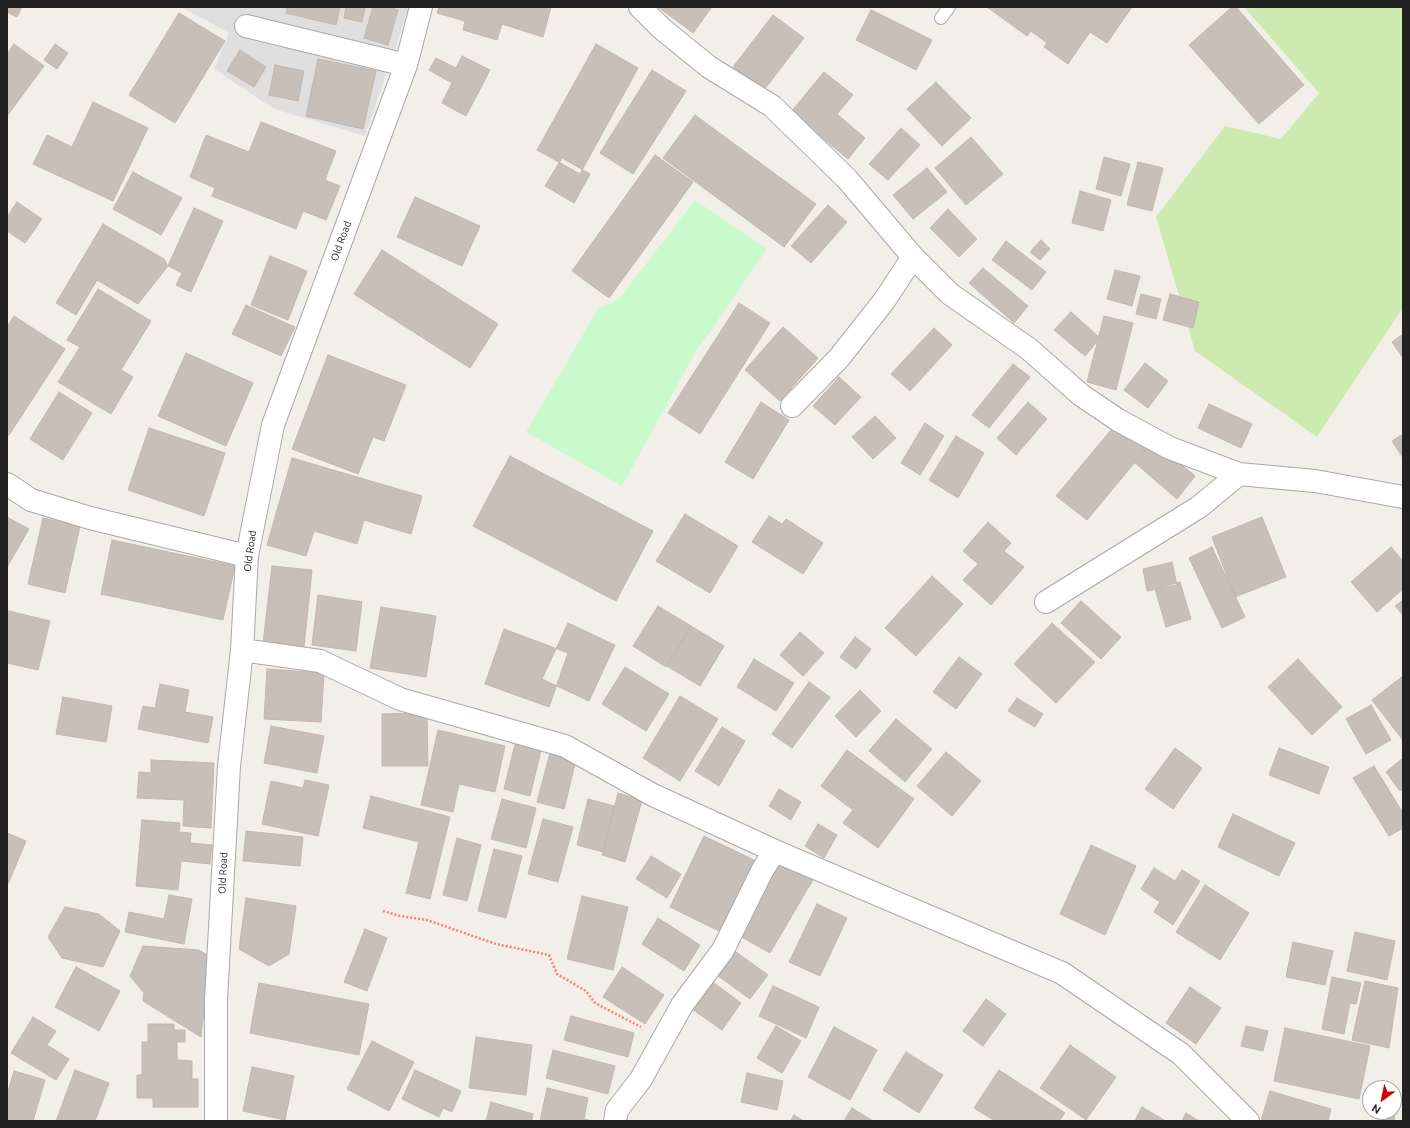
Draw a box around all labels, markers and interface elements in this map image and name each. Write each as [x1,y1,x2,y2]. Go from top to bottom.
street label: Old Road [328,219,354,263]
street label: Old Road [241,530,259,572]
street label: Old Road [216,852,230,894]
north arrow [1362,1080,1402,1120]
text: N [1369,1102,1383,1116]

